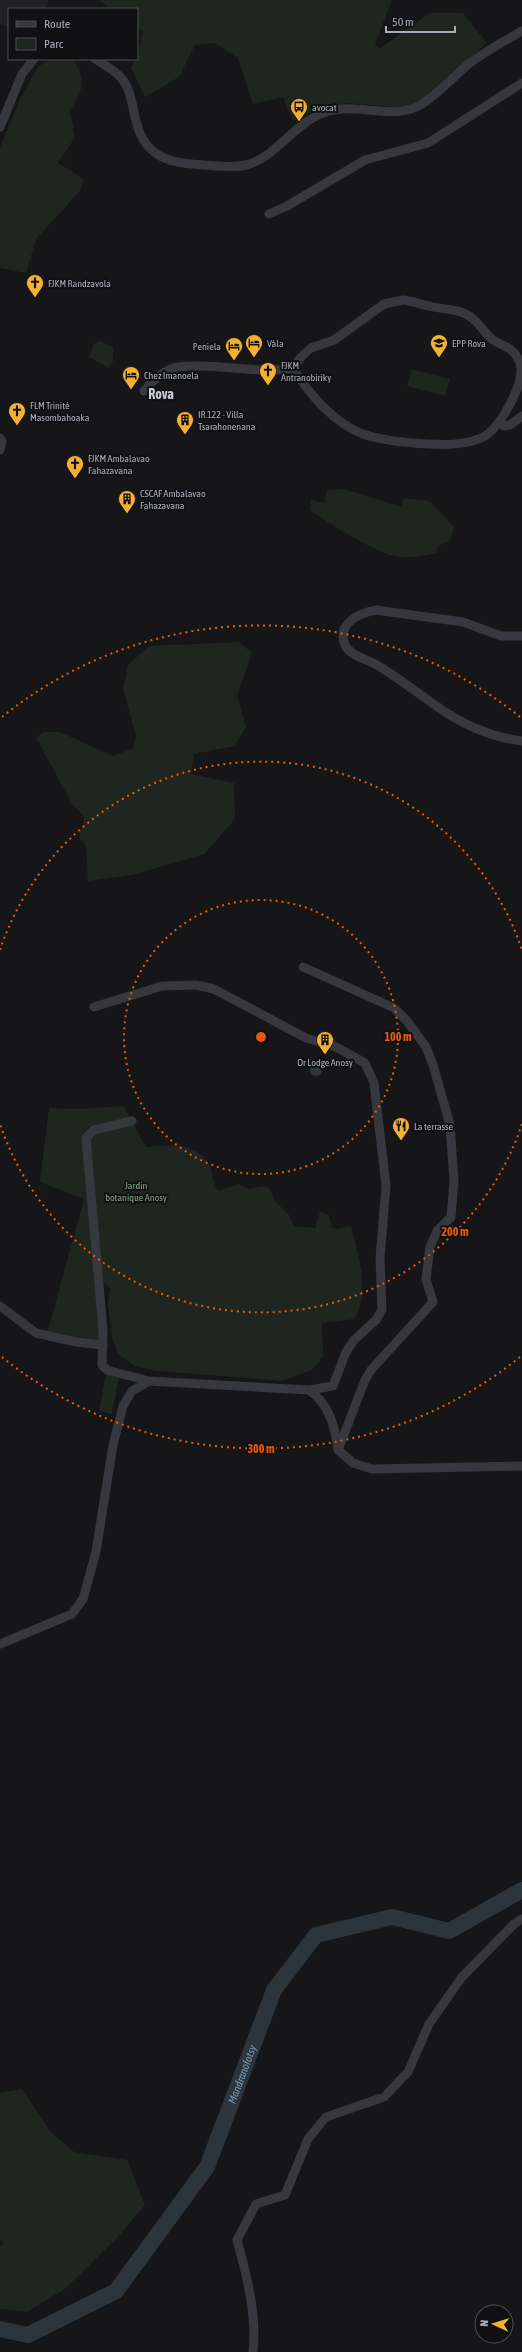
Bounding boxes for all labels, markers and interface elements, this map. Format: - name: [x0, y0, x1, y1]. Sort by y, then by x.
- legend: [8, 8, 138, 60]
- scale bar: [386, 8, 455, 34]
- text: 50 m: [392, 15, 414, 29]
- text: Route: [44, 17, 70, 31]
- text: Parc: [44, 37, 64, 51]
- bus stop icon: avocat: [289, 97, 309, 122]
- place label: avocat: [312, 102, 337, 113]
- church icon: FJKM Randzavola: [25, 273, 45, 298]
- place label: FJKM Randzavola: [48, 278, 111, 289]
- hotel icon: Vàla: [244, 333, 264, 358]
- school or university icon: EPP Rova: [429, 333, 449, 358]
- hotel icon: Peniela: [224, 336, 244, 361]
- place label: Vàla: [267, 338, 284, 349]
- place label: EPP Rova: [452, 338, 486, 349]
- place label: Peniela: [193, 341, 221, 352]
- place label: FJKM Antranobiriky: [281, 360, 331, 383]
- church icon: FJKM Antranobiriky: [258, 361, 278, 386]
- hotel icon: Chez Imanoela: [121, 365, 141, 390]
- place label: Chez Imanoela: [144, 370, 199, 381]
- district label: Rova: [148, 386, 174, 402]
- place label: FLM Trinité Masombahoaka: [30, 400, 90, 423]
- church icon: FLM Trinité Masombahoaka: [7, 401, 27, 426]
- place label: IR 122 - Villa Tsarahonenana: [198, 409, 256, 432]
- building icon: IR 122 - Villa Tsarahonenana: [175, 410, 195, 435]
- place label: FJKM Ambalavao Fahazavana: [88, 453, 150, 476]
- church icon: FJKM Ambalavao Fahazavana: [65, 454, 85, 479]
- place label: CSCAF Ambalavao Fahazavana: [140, 488, 206, 511]
- building icon: CSCAF Ambalavao Fahazavana: [117, 489, 137, 514]
- centre of rings: [254, 1030, 268, 1044]
- building icon: Or Lodge Anosy: [315, 1030, 335, 1055]
- text: 100 m: [384, 1030, 412, 1044]
- place label: Or Lodge Anosy: [297, 1057, 353, 1068]
- restaurant icon: La terrasse: [391, 1116, 411, 1141]
- place label: La terrasse: [414, 1121, 454, 1132]
- park label: Jardin botanique Anosy: [105, 1180, 167, 1203]
- text: 200 m: [441, 1225, 469, 1239]
- text: 300 m: [247, 1442, 275, 1456]
- water label: Mandranofotsy: [226, 2043, 259, 2105]
- north arrow: [474, 2304, 514, 2344]
- text: N: [478, 2320, 490, 2327]

